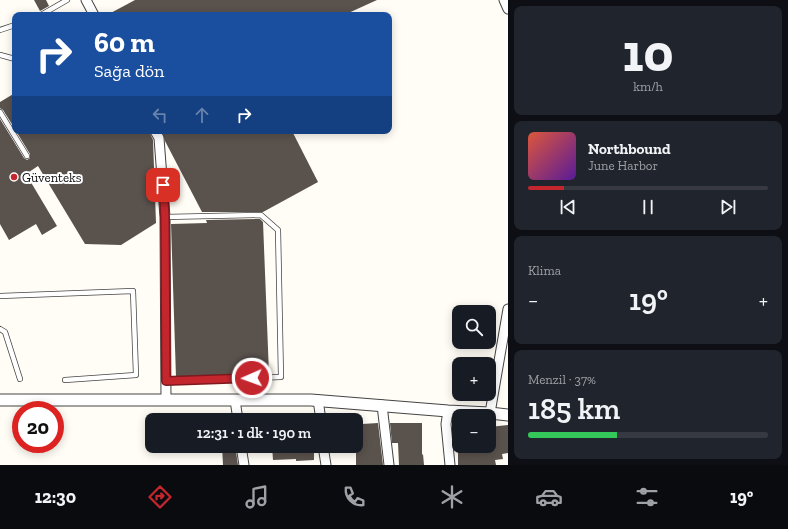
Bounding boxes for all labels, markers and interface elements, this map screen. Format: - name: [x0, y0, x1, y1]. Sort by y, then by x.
- text: 10: [623, 22, 673, 84]
- text: 60 m: [94, 26, 155, 59]
- icon: right: [28, 28, 80, 80]
- text: Sağa dön: [94, 60, 164, 82]
- text: km/h: [633, 79, 663, 94]
- icon: left: [149, 104, 171, 126]
- icon: ahead: [191, 104, 213, 126]
- icon: right: [233, 104, 255, 126]
- text: Northbound: [588, 140, 671, 158]
- text: June Harbor: [588, 158, 658, 173]
- pin: [146, 168, 180, 202]
- place label: Güventeks: [22, 170, 82, 185]
- marker: Güventeks: [9, 172, 19, 182]
- icon: arrive: [152, 174, 174, 196]
- icon: previous: [557, 196, 579, 218]
- icon: pause: [637, 196, 659, 218]
- icon: next: [717, 196, 739, 218]
- text: Klima: [528, 263, 561, 278]
- text: 19°: [629, 282, 668, 318]
- text: −: [528, 287, 538, 314]
- text: +: [759, 287, 768, 314]
- map controls: [452, 305, 496, 453]
- button: search: [452, 305, 496, 349]
- position arrow: [231, 357, 273, 399]
- button: +: [452, 357, 496, 401]
- text: Menzil · 37%: [528, 372, 596, 387]
- text: 185 km: [528, 391, 620, 427]
- speed limit sign: 20: [12, 401, 64, 453]
- button: −: [452, 409, 496, 453]
- text: 12:31 · 1 dk · 190 m: [197, 424, 311, 442]
- icon: directions: [146, 483, 174, 511]
- icon: music: [243, 483, 271, 511]
- icon: phone: [340, 483, 368, 511]
- icon: climate: [438, 483, 466, 511]
- icon: car: [535, 483, 563, 511]
- icon: filters: [633, 483, 661, 511]
- text: 12:30: [35, 486, 76, 508]
- text: 19°: [730, 486, 753, 508]

